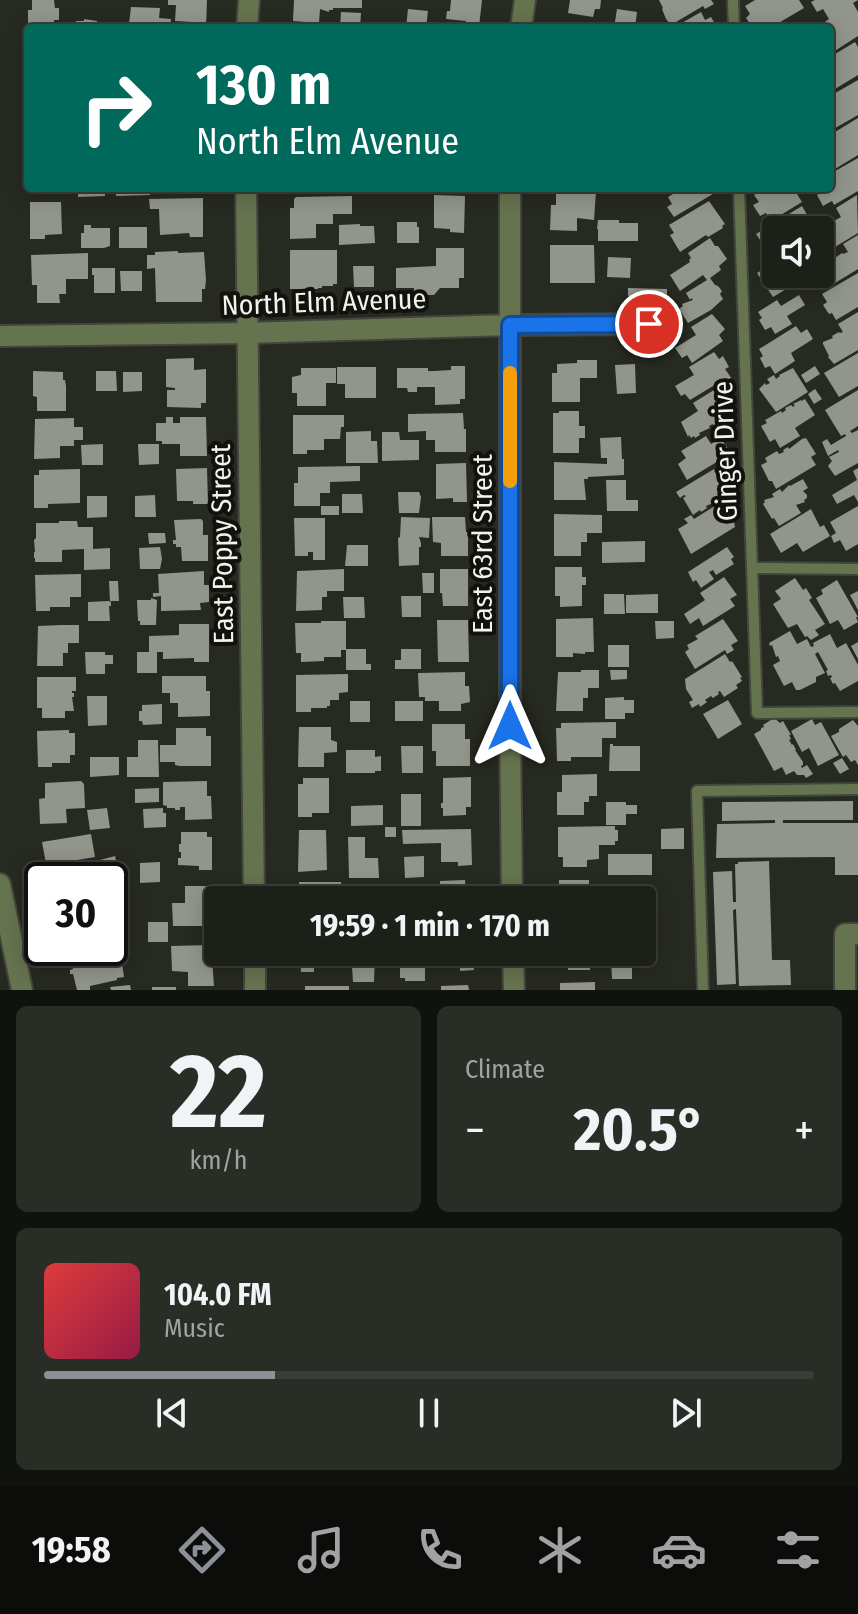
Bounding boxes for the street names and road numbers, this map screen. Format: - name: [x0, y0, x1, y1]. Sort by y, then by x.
- street label: North Elm Avenue: [221, 282, 427, 322]
- street label: Ginger Drive: [706, 380, 744, 522]
- street label: East Poppy Street: [204, 443, 240, 644]
- street label: East 63rd Street: [466, 453, 499, 634]

